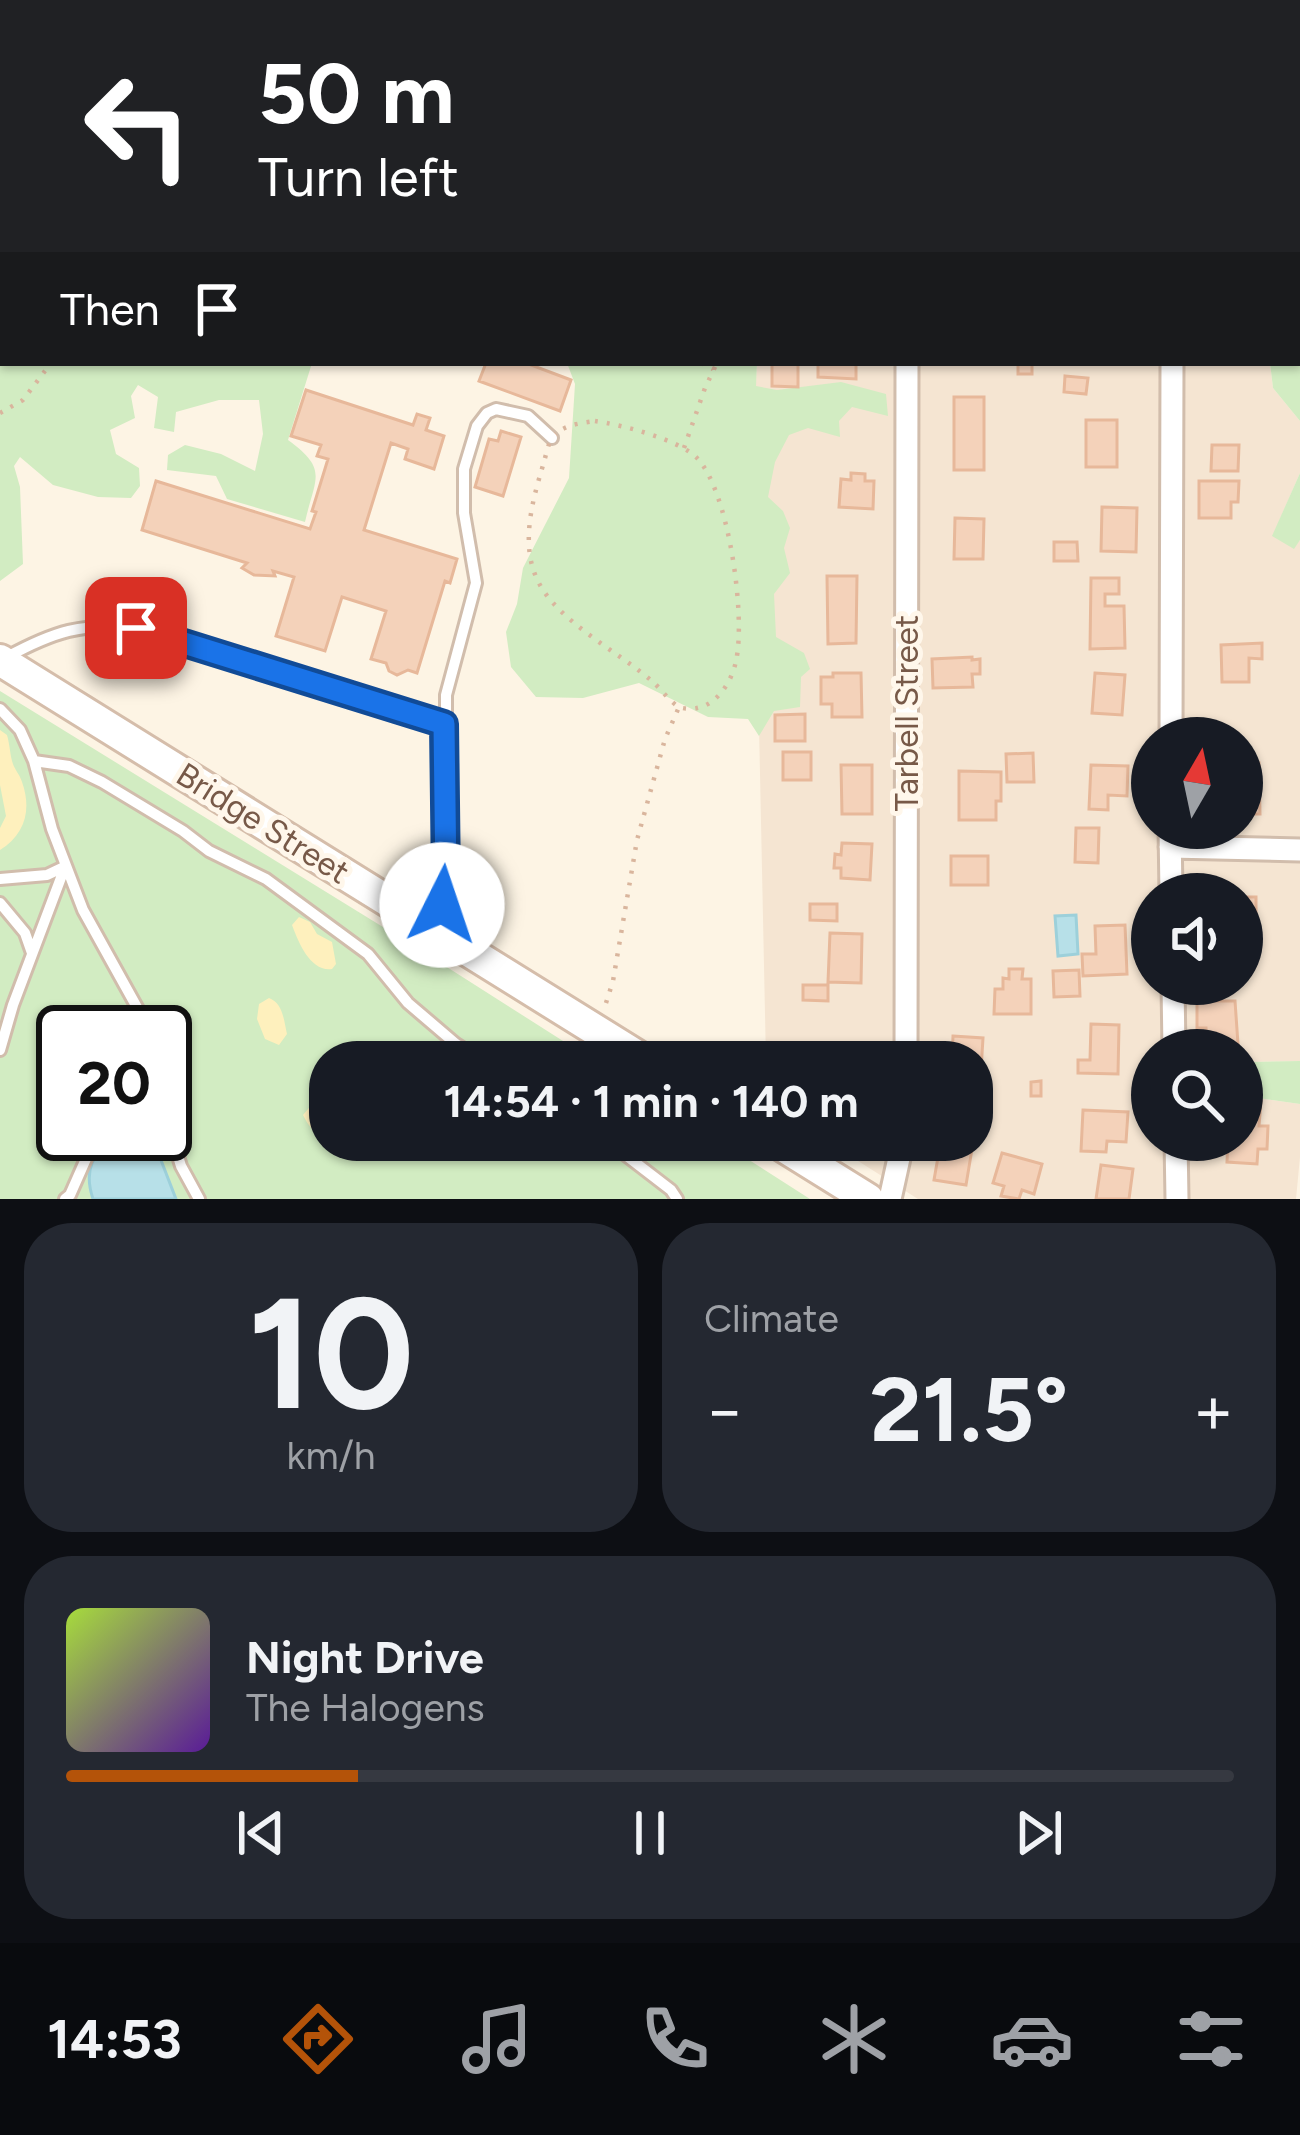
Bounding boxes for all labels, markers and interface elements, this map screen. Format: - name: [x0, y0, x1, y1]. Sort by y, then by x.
- text: 50 m: [258, 43, 454, 144]
- icon: left: [60, 48, 216, 204]
- text: Turn left: [258, 145, 459, 210]
- icon: arrive: [184, 276, 250, 342]
- text: Then: [60, 282, 160, 336]
- pin: [85, 577, 187, 679]
- icon: arrive: [103, 595, 169, 661]
- street label: Tarbell Street: [887, 615, 926, 811]
- north arrow: [1131, 717, 1263, 849]
- map controls: [1131, 717, 1263, 1161]
- street label: Bridge Street: [169, 754, 357, 892]
- position arrow: [379, 842, 505, 968]
- button: sound: [1131, 873, 1263, 1005]
- speed limit sign: 20: [36, 1005, 192, 1161]
- button: search: [1131, 1029, 1263, 1161]
- text: 14:54 · 1 min · 140 m: [444, 1074, 858, 1128]
- text: 10: [248, 1260, 414, 1447]
- text: Climate: [704, 1295, 839, 1342]
- text: 21.5°: [870, 1355, 1068, 1464]
- text: −: [704, 1370, 745, 1450]
- text: +: [1193, 1370, 1234, 1450]
- text: km/h: [286, 1432, 376, 1479]
- text: Night Drive: [246, 1630, 484, 1684]
- text: The Halogens: [246, 1684, 485, 1731]
- icon: previous: [228, 1800, 294, 1866]
- icon: pause: [617, 1800, 683, 1866]
- icon: next: [1006, 1800, 1072, 1866]
- icon: directions: [276, 1997, 360, 2081]
- icon: music: [455, 1997, 539, 2081]
- icon: phone: [633, 1997, 717, 2081]
- icon: climate: [812, 1997, 896, 2081]
- icon: car: [990, 1997, 1074, 2081]
- icon: filters: [1169, 1997, 1253, 2081]
- text: 14:53: [47, 2007, 182, 2072]

